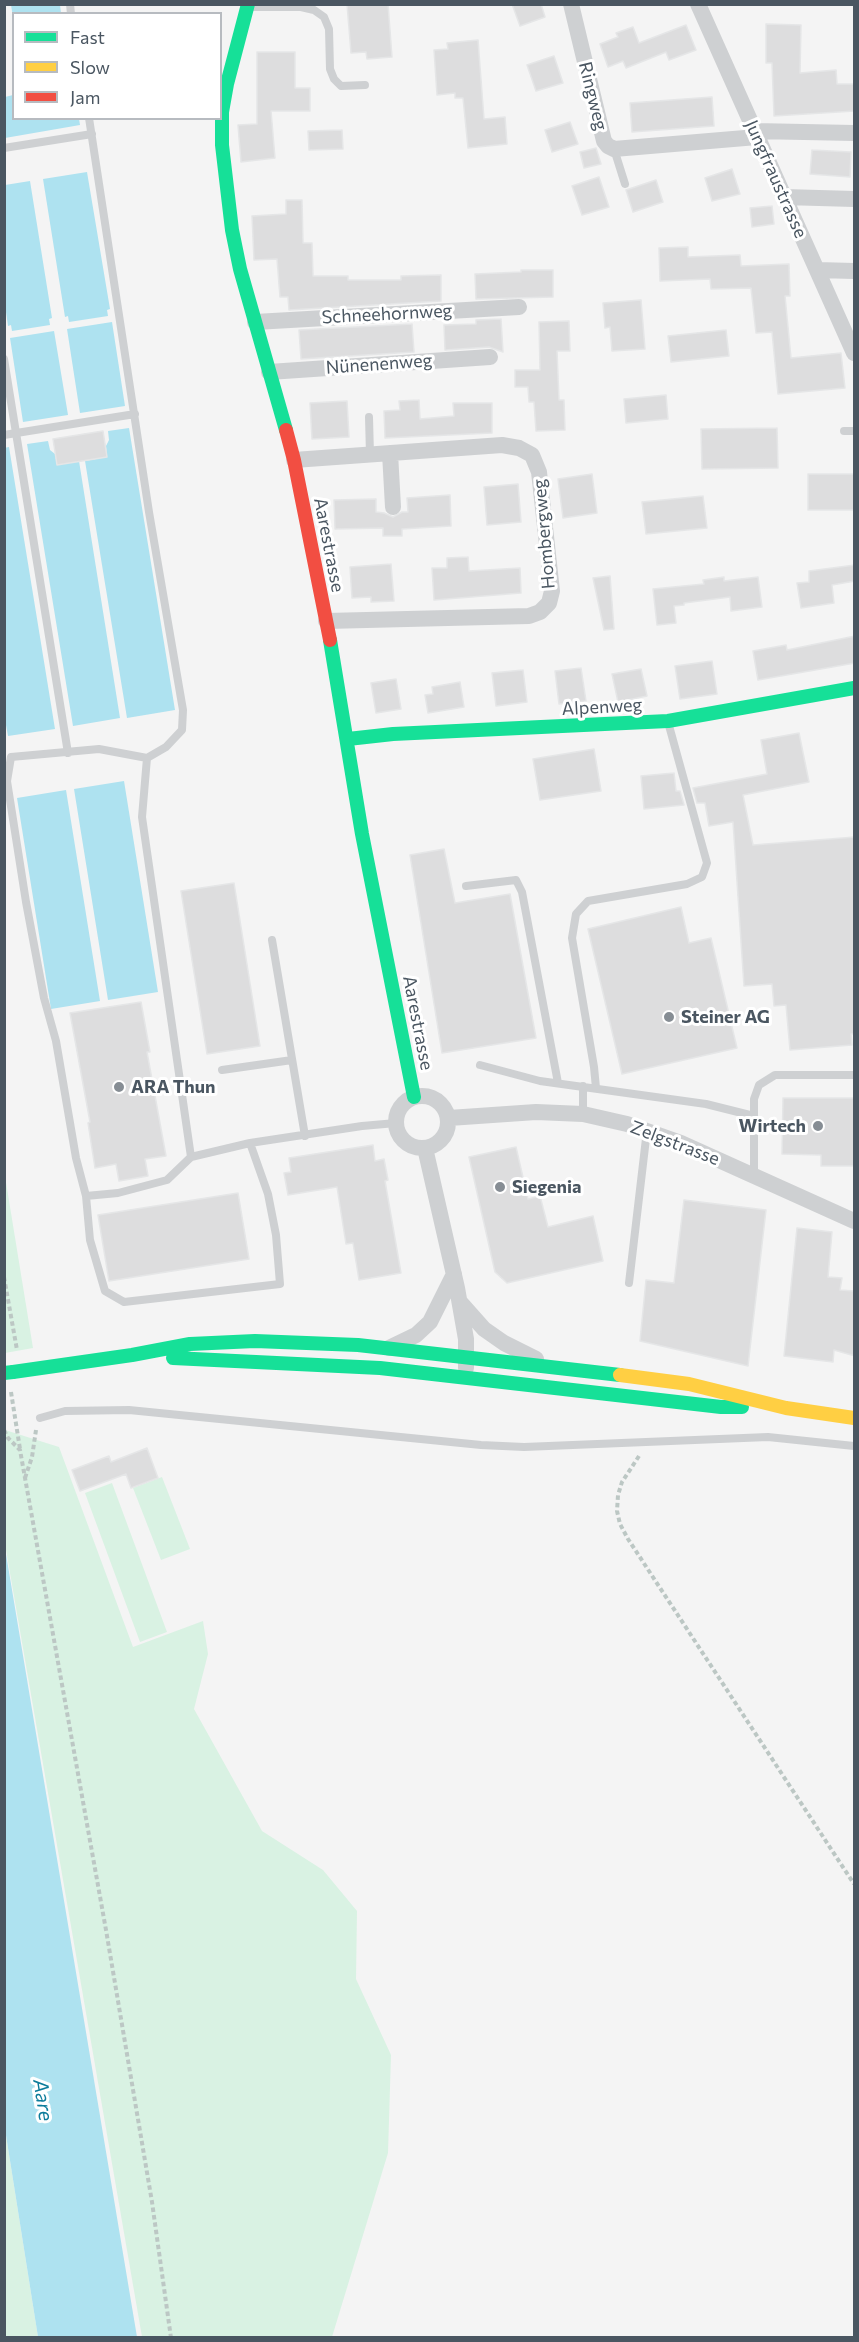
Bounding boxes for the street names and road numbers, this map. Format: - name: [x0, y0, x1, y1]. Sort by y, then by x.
- street label: Ringweg: [574, 59, 612, 133]
- street label: Jungfraustrasse: [740, 117, 812, 241]
- street label: Schneehornweg: [321, 300, 453, 328]
- street label: Nünenenweg: [325, 350, 433, 378]
- street label: Hombergweg: [528, 478, 560, 590]
- street label: Aarestrasse: [309, 496, 349, 594]
- street label: Alpenweg: [561, 694, 643, 720]
- street label: Aarestrasse: [398, 974, 438, 1072]
- street label: Zelgstrasse: [627, 1116, 723, 1170]

